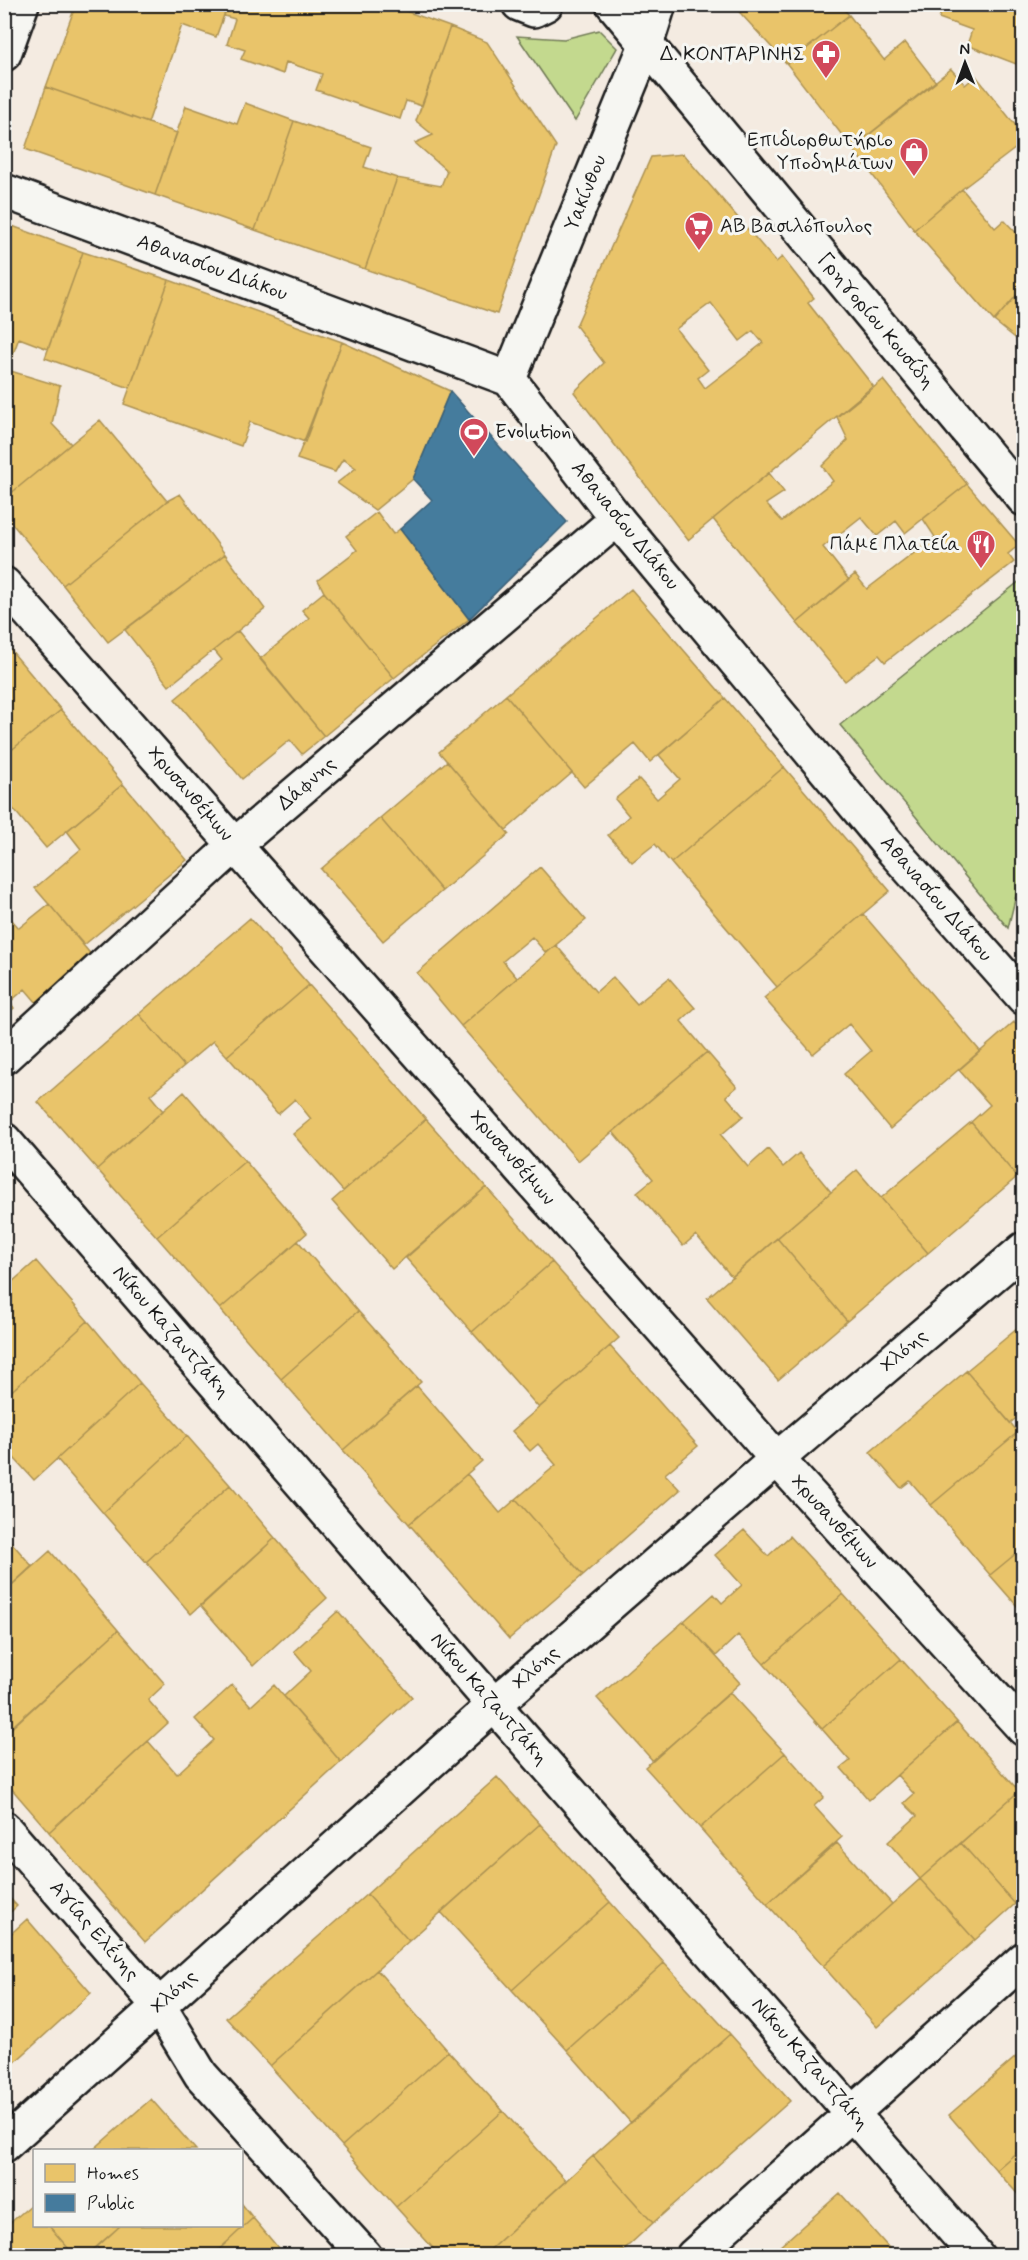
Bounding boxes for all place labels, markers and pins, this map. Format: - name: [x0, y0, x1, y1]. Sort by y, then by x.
- pharmacy icon: Δ. ΚΟΝΤΑΡΙΝΗΣ: [810, 38, 842, 80]
- place label: Δ. ΚΟΝΤΑΡΙΝΗΣ: [660, 41, 805, 68]
- place label: Επιδιορθωτήριο Υποδημάτων: [747, 127, 893, 177]
- shop icon: Επιδιορθωτήριο Υποδημάτων: [898, 136, 930, 178]
- supermarket icon: AB Βασιλόπουλος: [683, 210, 715, 252]
- place label: AB Βασιλόπουλος: [720, 213, 873, 240]
- sports icon: Evolution: [458, 416, 490, 458]
- place label: Evolution: [495, 419, 571, 446]
- restaurant icon: Πάμε Πλατεία: [965, 528, 997, 570]
- place label: Πάμε Πλατεία: [830, 531, 960, 558]

